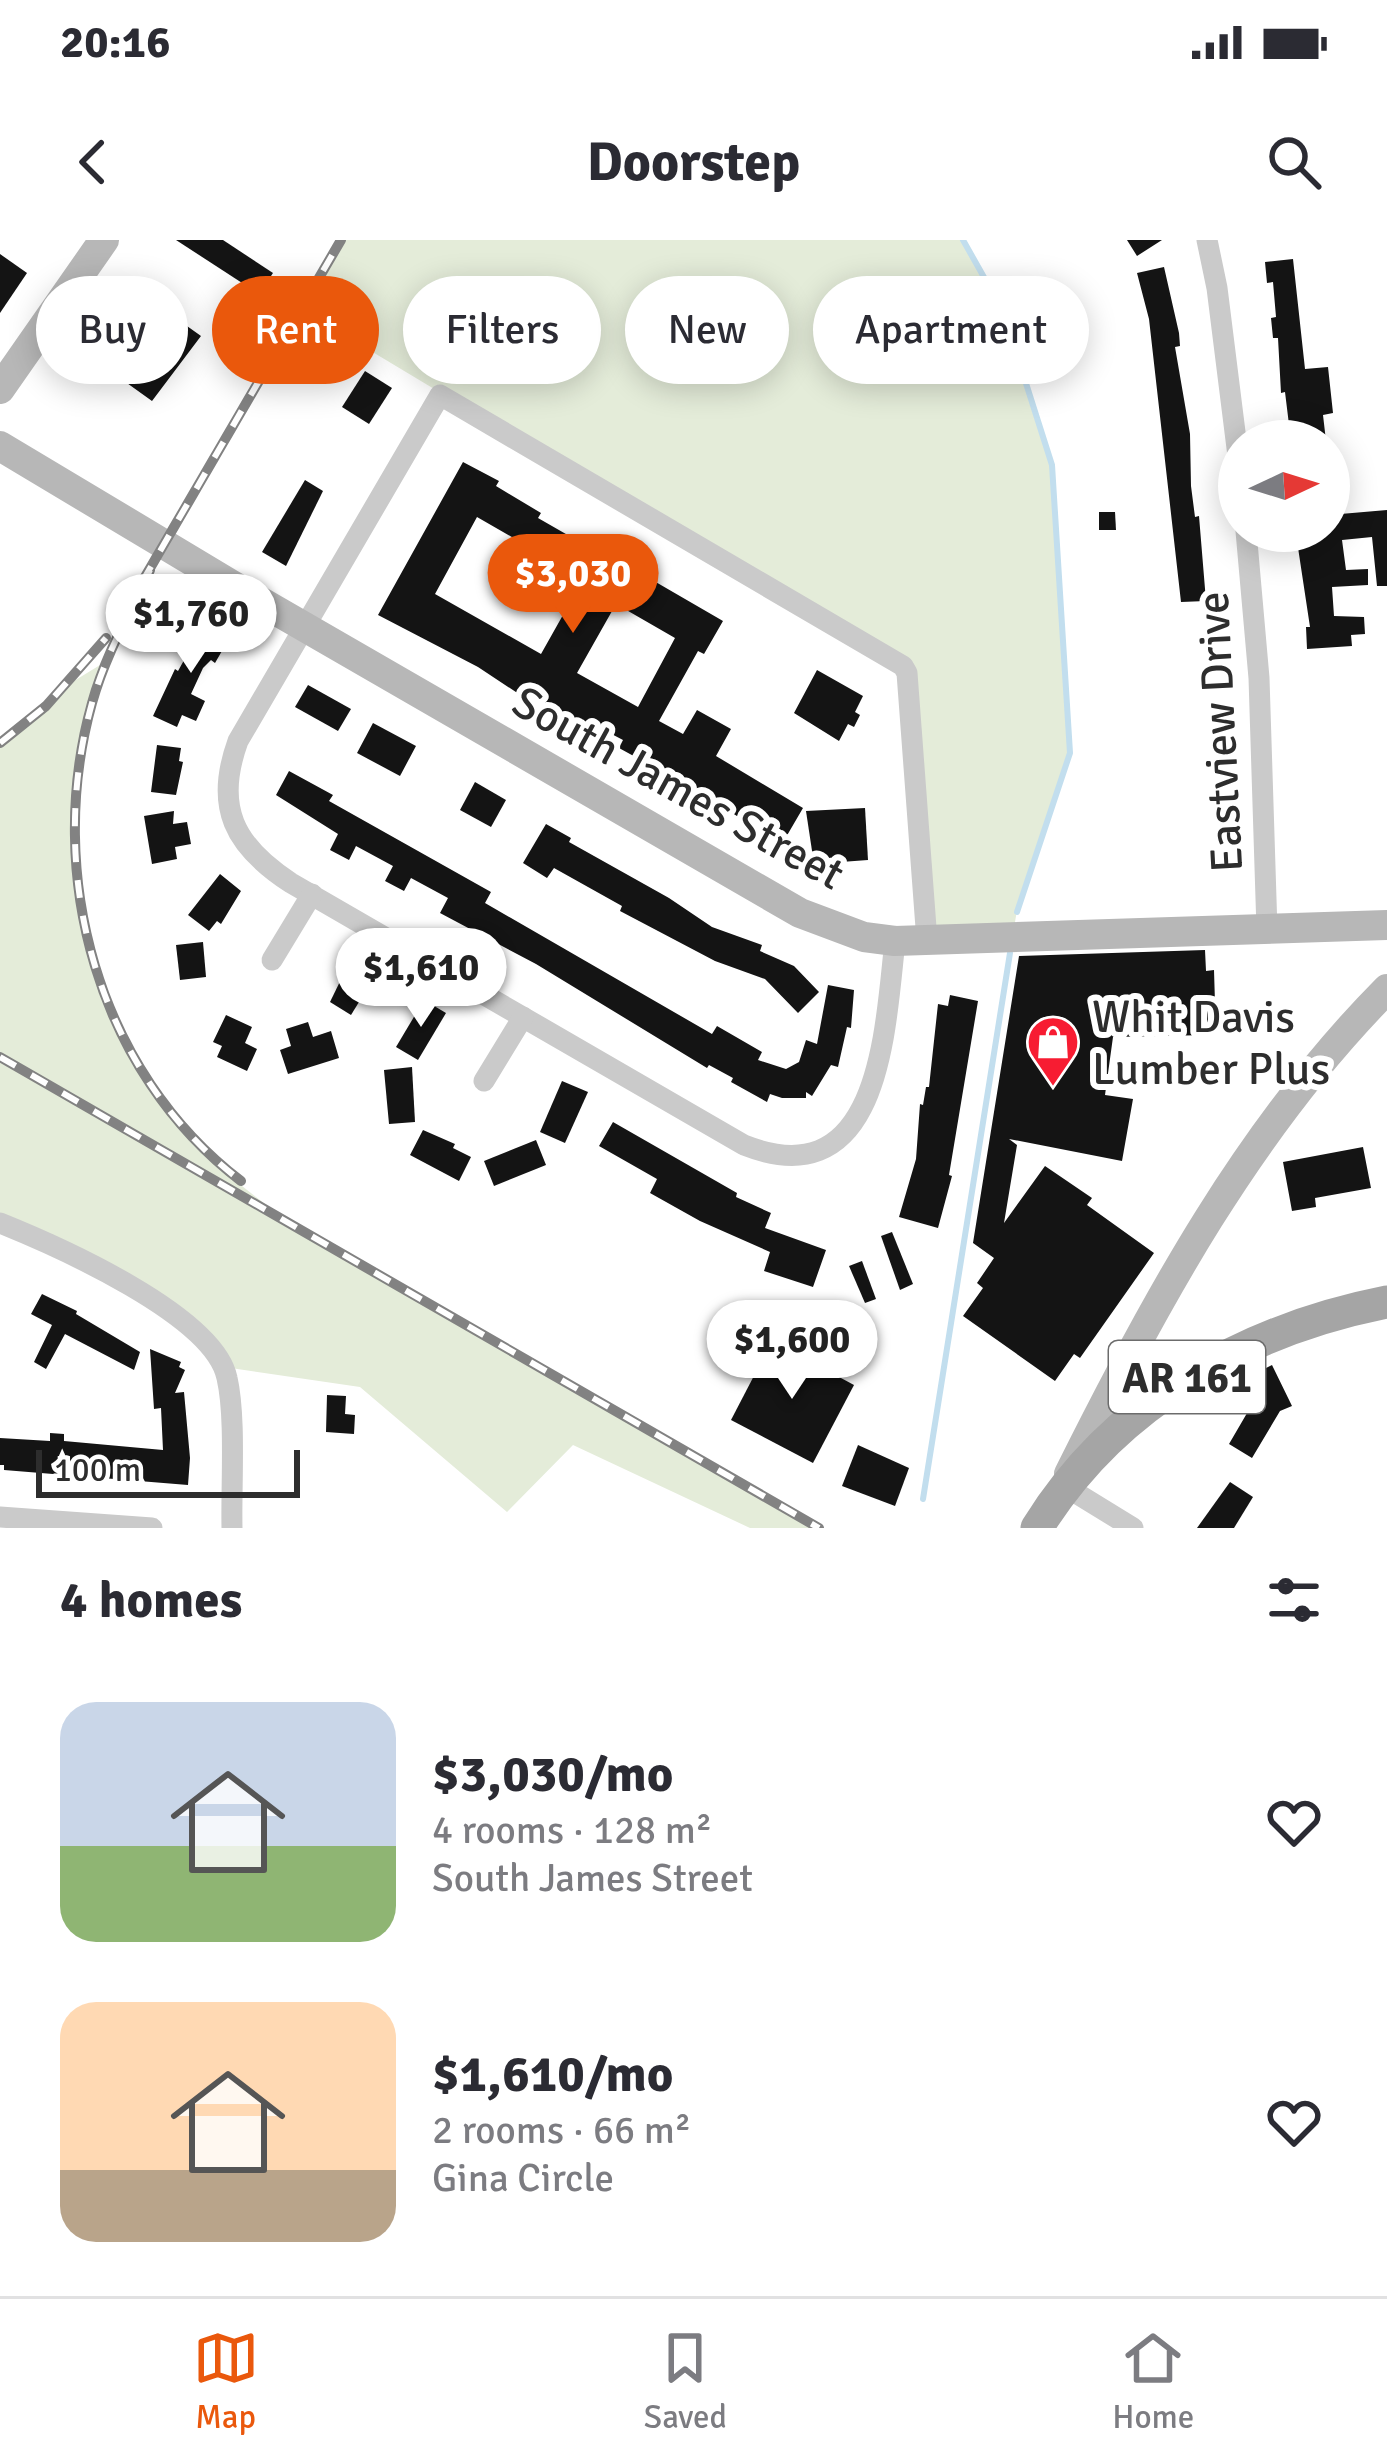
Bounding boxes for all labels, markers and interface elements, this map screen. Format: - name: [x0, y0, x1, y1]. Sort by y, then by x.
- text: 20:16: [60, 15, 170, 70]
- icon: back: [60, 129, 126, 195]
- text: Doorstep: [587, 129, 800, 196]
- icon: search: [1261, 129, 1327, 195]
- chip: Buy: [36, 276, 188, 384]
- chip: Rent: [212, 276, 379, 384]
- chip: Filters: [403, 276, 601, 384]
- chip: New: [625, 276, 789, 384]
- chip: Apartment: [813, 276, 1089, 384]
- north arrow: [1218, 420, 1350, 552]
- map controls: [1218, 420, 1350, 552]
- pin: $3,030: [475, 534, 671, 636]
- text: $3,030: [515, 549, 631, 597]
- pin: $1,760: [93, 574, 289, 676]
- text: $1,760: [133, 589, 249, 637]
- street label: Eastview Drive: [1186, 590, 1255, 874]
- street label: South James Street: [503, 675, 853, 902]
- pin: $1,610: [323, 928, 519, 1030]
- text: $1,610: [363, 943, 479, 991]
- place label: Whit Davis Lumber Plus: [1092, 990, 1330, 1097]
- shop icon: Whit Davis Lumber Plus: [1025, 1014, 1081, 1088]
- pin: $1,600: [694, 1300, 890, 1402]
- text: $1,600: [734, 1315, 850, 1363]
- road number: AR 161: [1109, 1341, 1265, 1413]
- scale bar: [36, 1444, 300, 1497]
- text: 100 m: [54, 1450, 141, 1491]
- icon: filters: [1261, 1567, 1327, 1633]
- text: 4 homes: [60, 1569, 242, 1632]
- text: $3,030/mo: [432, 1743, 673, 1806]
- icon: home: [156, 1750, 300, 1894]
- icon: heart: [1261, 1789, 1327, 1855]
- text: 4 rooms · 128 m²: [432, 1806, 712, 1854]
- text: South James Street: [432, 1854, 753, 1902]
- text: $1,610/mo: [432, 2043, 673, 2106]
- icon: home: [156, 2050, 300, 2194]
- icon: heart: [1261, 2089, 1327, 2155]
- text: 2 rooms · 66 m²: [432, 2106, 691, 2154]
- text: Gina Circle: [432, 2154, 614, 2202]
- tab: Map: [193, 2325, 259, 2438]
- tab: Saved: [644, 2325, 727, 2438]
- tab: Home: [1112, 2325, 1194, 2438]

